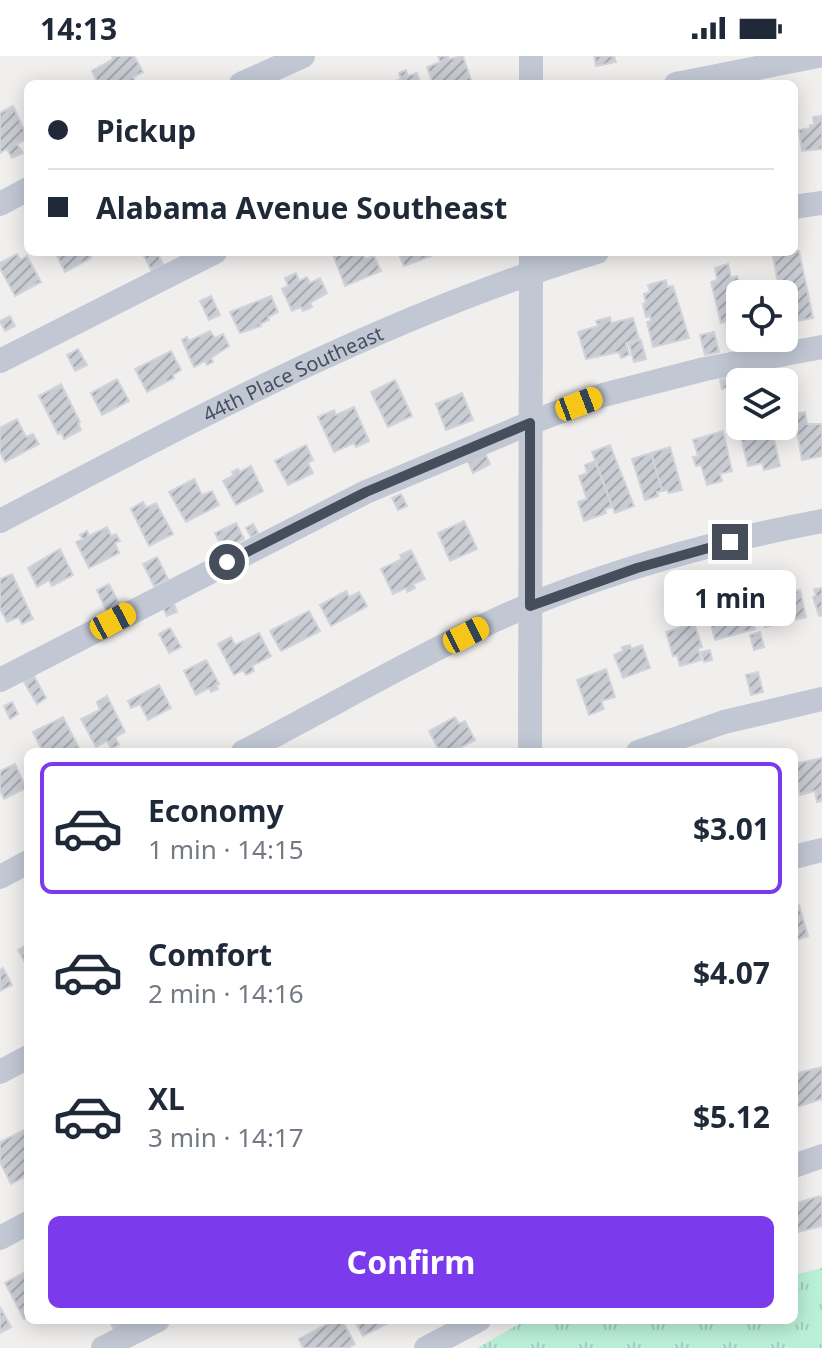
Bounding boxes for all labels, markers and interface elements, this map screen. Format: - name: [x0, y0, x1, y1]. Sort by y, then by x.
- text: 14:13: [40, 8, 117, 49]
- text: Pickup: [96, 110, 196, 151]
- text: Alabama Avenue Southeast: [96, 187, 507, 228]
- map controls: [726, 280, 798, 440]
- button: locate: [726, 280, 798, 352]
- street label: 44th Place Southeast: [198, 319, 387, 427]
- button: layers: [726, 368, 798, 440]
- car: [552, 384, 606, 424]
- route end: [712, 524, 748, 560]
- route start: [209, 544, 245, 580]
- callout: 1 min: [664, 570, 796, 626]
- text: 1 min: [694, 580, 766, 616]
- car: [86, 599, 140, 643]
- car: [439, 613, 493, 657]
- text: Economy: [148, 790, 284, 831]
- icon: car: [52, 792, 124, 864]
- text: $3.01: [693, 808, 770, 849]
- text: 1 min · 14:15: [148, 831, 304, 867]
- text: Comfort: [148, 934, 272, 975]
- icon: car: [52, 936, 124, 1008]
- text: $4.07: [693, 952, 770, 993]
- text: 2 min · 14:16: [148, 975, 304, 1011]
- text: XL: [148, 1078, 185, 1119]
- icon: car: [52, 1080, 124, 1152]
- text: $5.12: [693, 1096, 770, 1137]
- text: 3 min · 14:17: [148, 1119, 304, 1155]
- button: Confirm: [48, 1216, 774, 1308]

